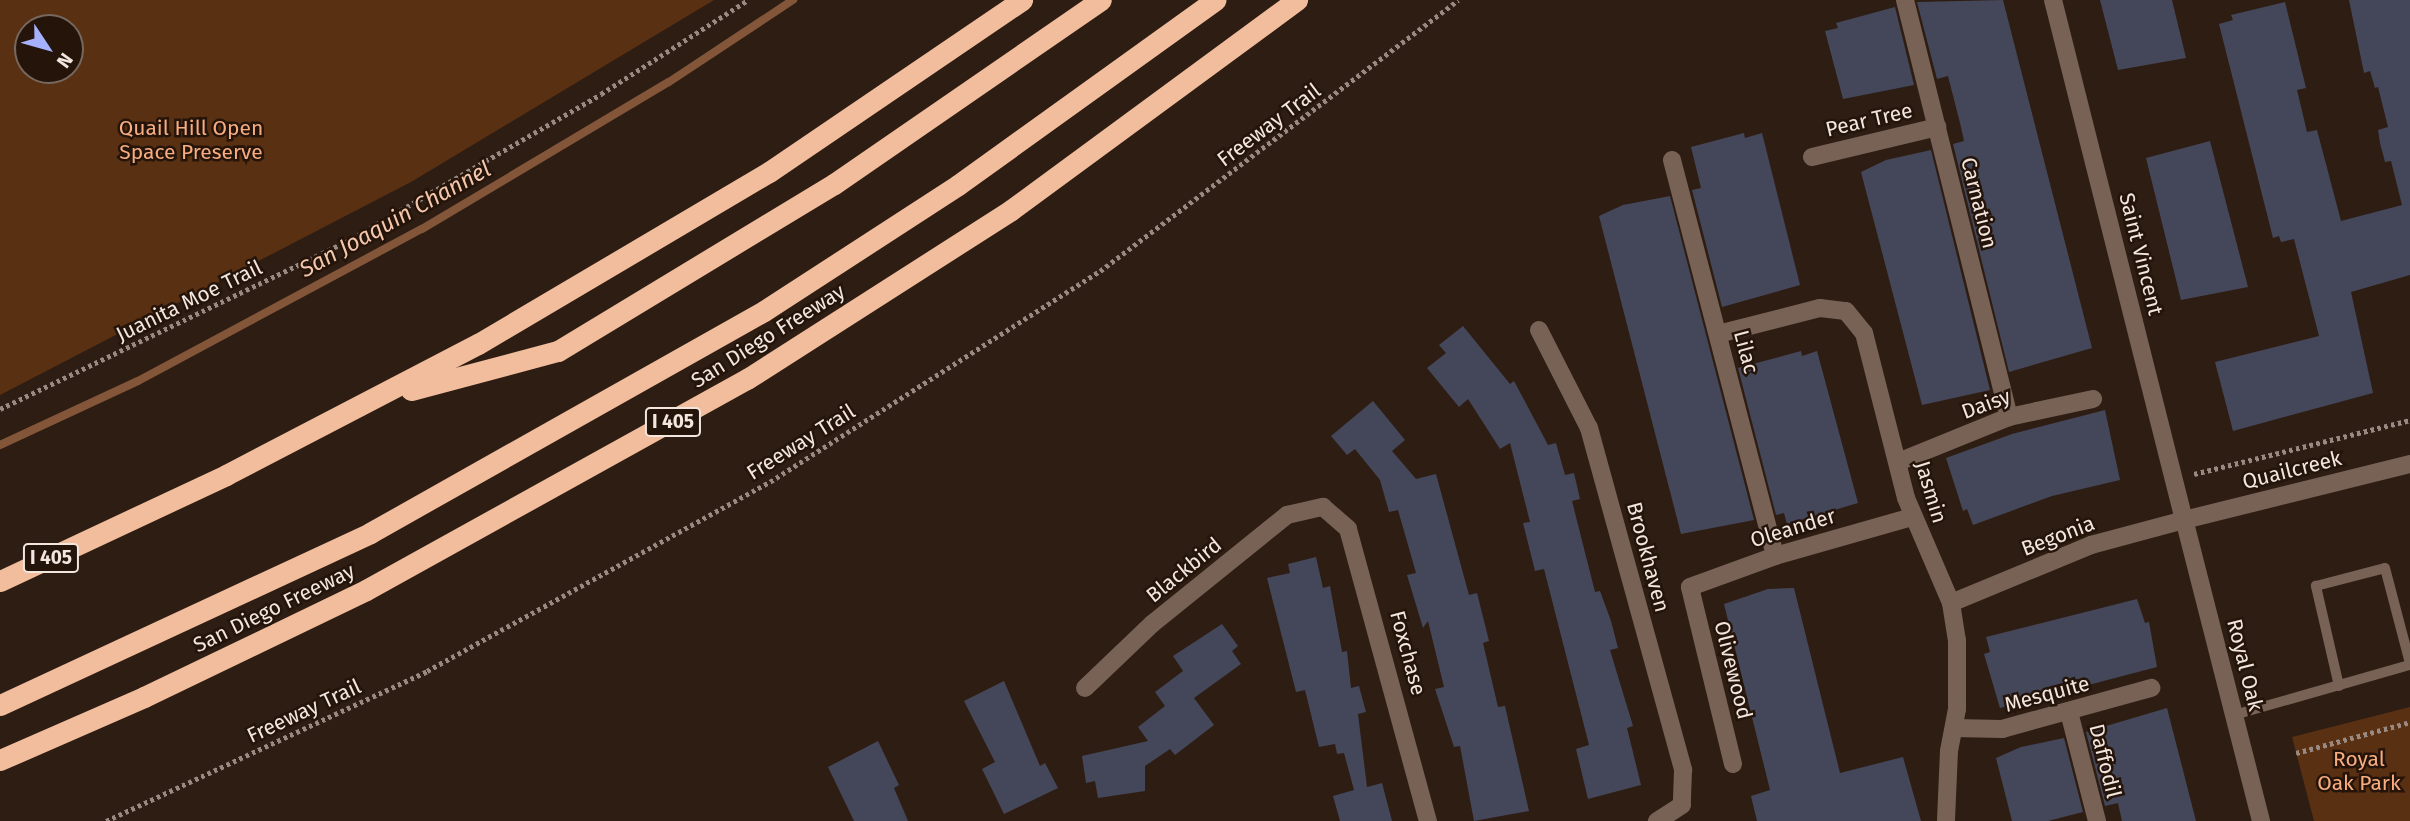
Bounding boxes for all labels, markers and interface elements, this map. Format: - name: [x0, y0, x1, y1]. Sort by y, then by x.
- north arrow: [14, 14, 84, 84]
- text: N: [52, 49, 78, 72]
- street label: Freeway Trail: [1212, 78, 1326, 172]
- street label: Pear Tree: [1823, 98, 1915, 142]
- park label: Quail Hill Open Space Preserve: [119, 115, 263, 165]
- water label: San Joaquin Channel: [295, 155, 495, 283]
- street label: Carnation: [1956, 155, 2002, 251]
- street label: Saint Vincent: [2114, 190, 2168, 318]
- street label: Juanita Moe Trail: [112, 255, 266, 347]
- street label: San Diego Freeway: [687, 279, 849, 393]
- street label: Lilac: [1728, 328, 1764, 376]
- street label: Daisy: [1958, 384, 2014, 424]
- street label: Freeway Trail: [742, 399, 860, 485]
- road number: I 405: [643, 406, 703, 438]
- street label: Quailcreek: [2240, 446, 2344, 494]
- street label: Jasmin: [1910, 458, 1952, 526]
- street label: Brookhaven: [1621, 499, 1675, 615]
- street label: Oleander: [1747, 503, 1839, 553]
- street label: Begonia: [2018, 510, 2098, 562]
- street label: Blackbird: [1141, 532, 1227, 608]
- road number: I 405: [21, 542, 81, 573]
- street label: San Diego Freeway: [189, 558, 359, 658]
- street label: Foxchase: [1385, 608, 1431, 698]
- street label: Royal Oak: [2221, 616, 2269, 714]
- street label: Olivewood: [1709, 618, 1757, 722]
- street label: Mesquite: [2002, 671, 2092, 717]
- street label: Freeway Trail: [243, 674, 365, 748]
- street label: Daffodil: [2084, 721, 2126, 801]
- park label: Royal Oak Park: [2317, 746, 2401, 796]

